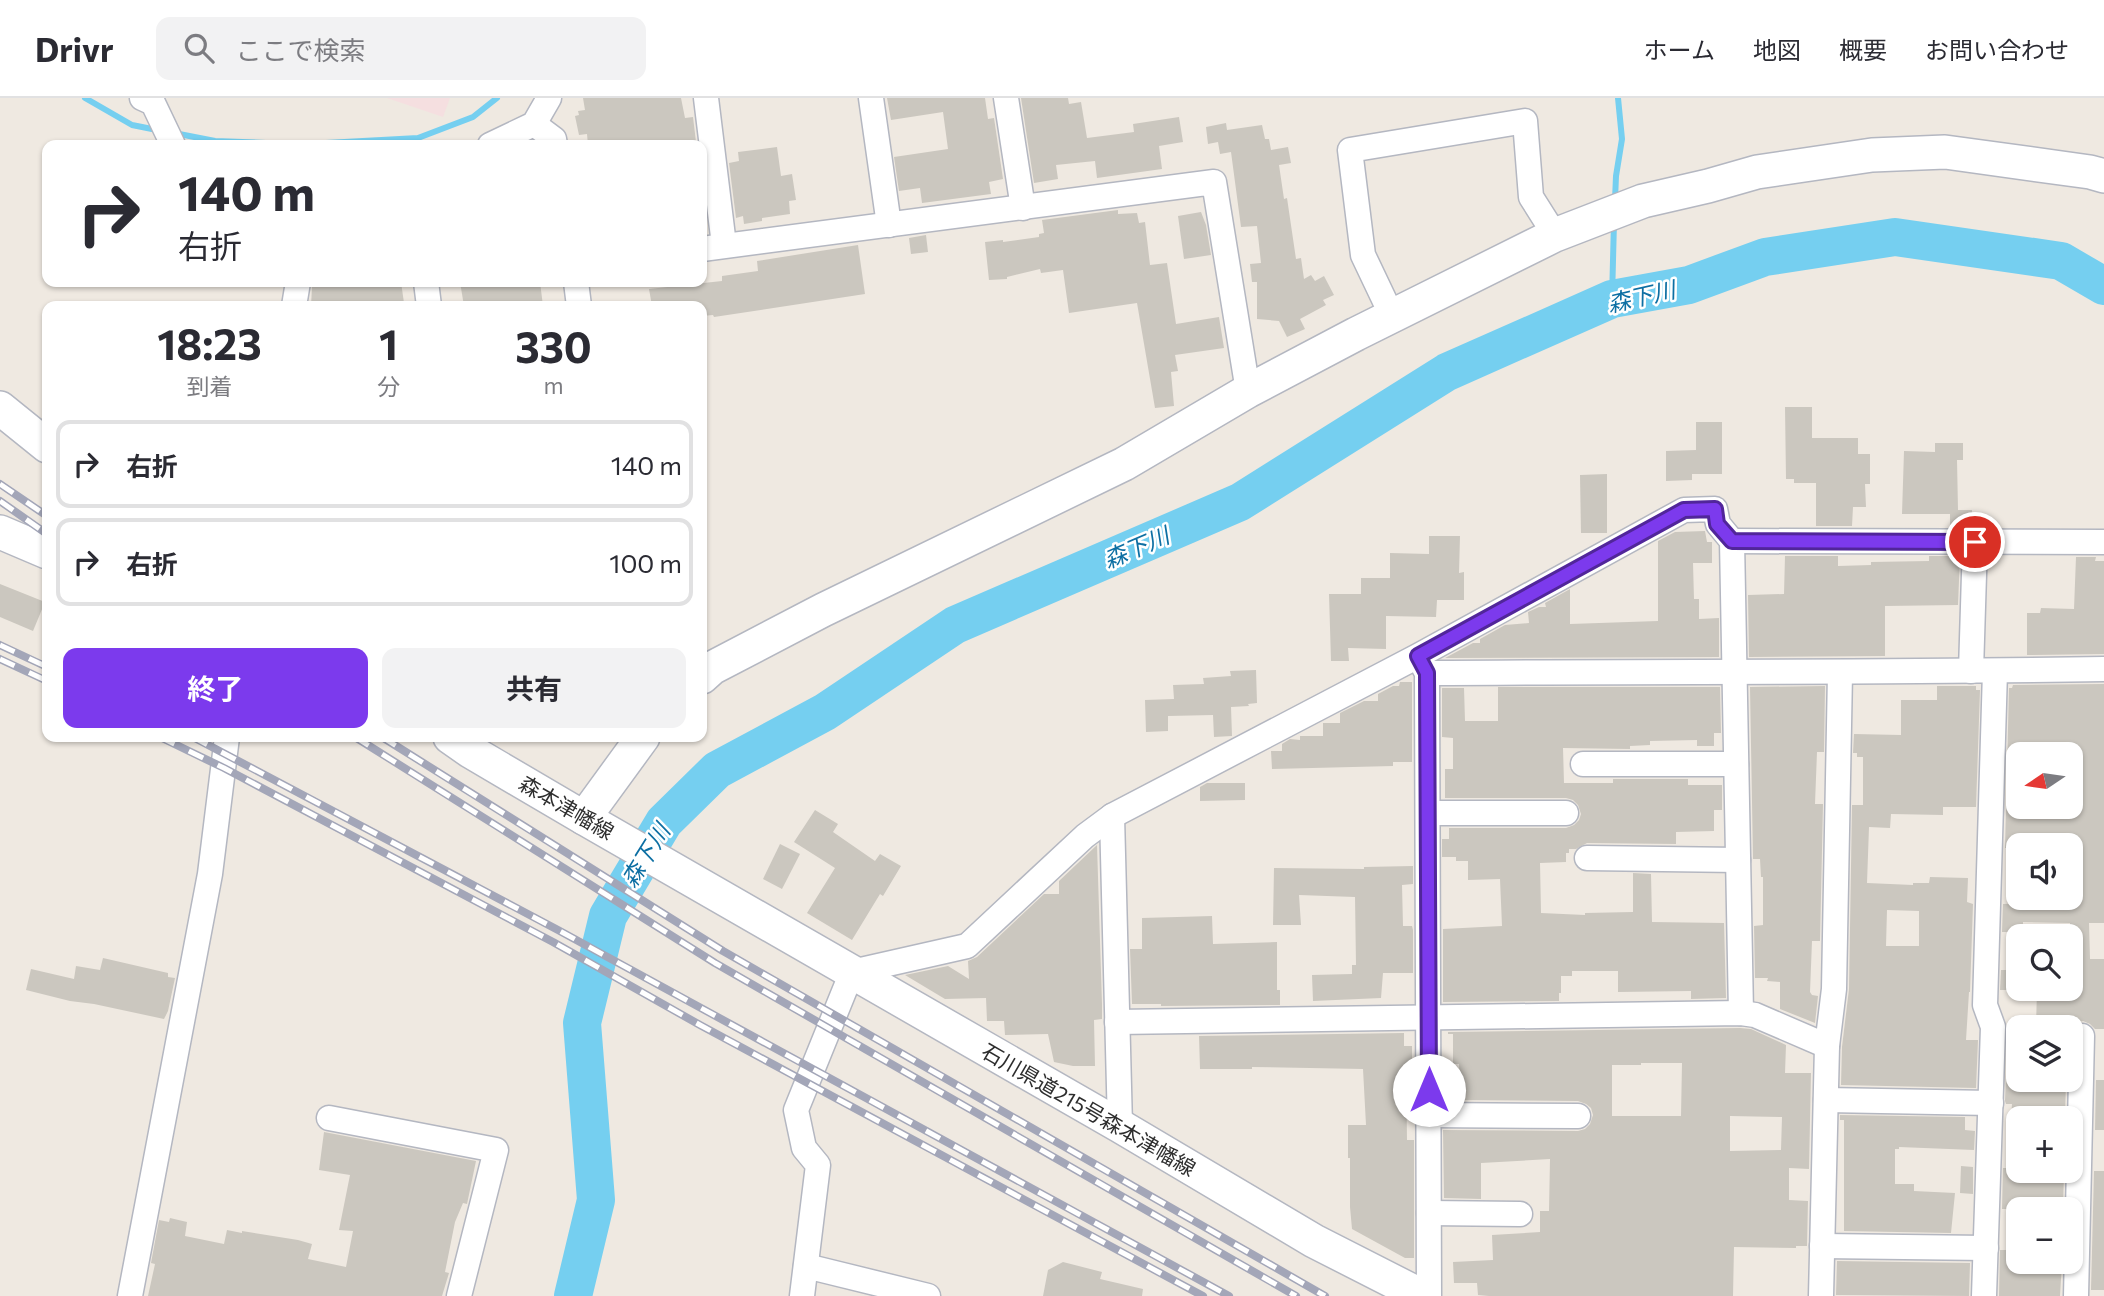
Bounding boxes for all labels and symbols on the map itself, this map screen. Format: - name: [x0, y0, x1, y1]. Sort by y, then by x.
- water label: 森下川: [1604, 274, 1681, 317]
- pin: [1945, 512, 2005, 572]
- water label: 森下川: [1099, 519, 1176, 573]
- north arrow: [2006, 742, 2082, 819]
- street label: 森本津幡線: [515, 770, 619, 844]
- water label: 森下川: [615, 816, 677, 892]
- street label: 石川県道215号森本津幡線: [978, 1038, 1200, 1180]
- position arrow: [1392, 1053, 1466, 1127]

